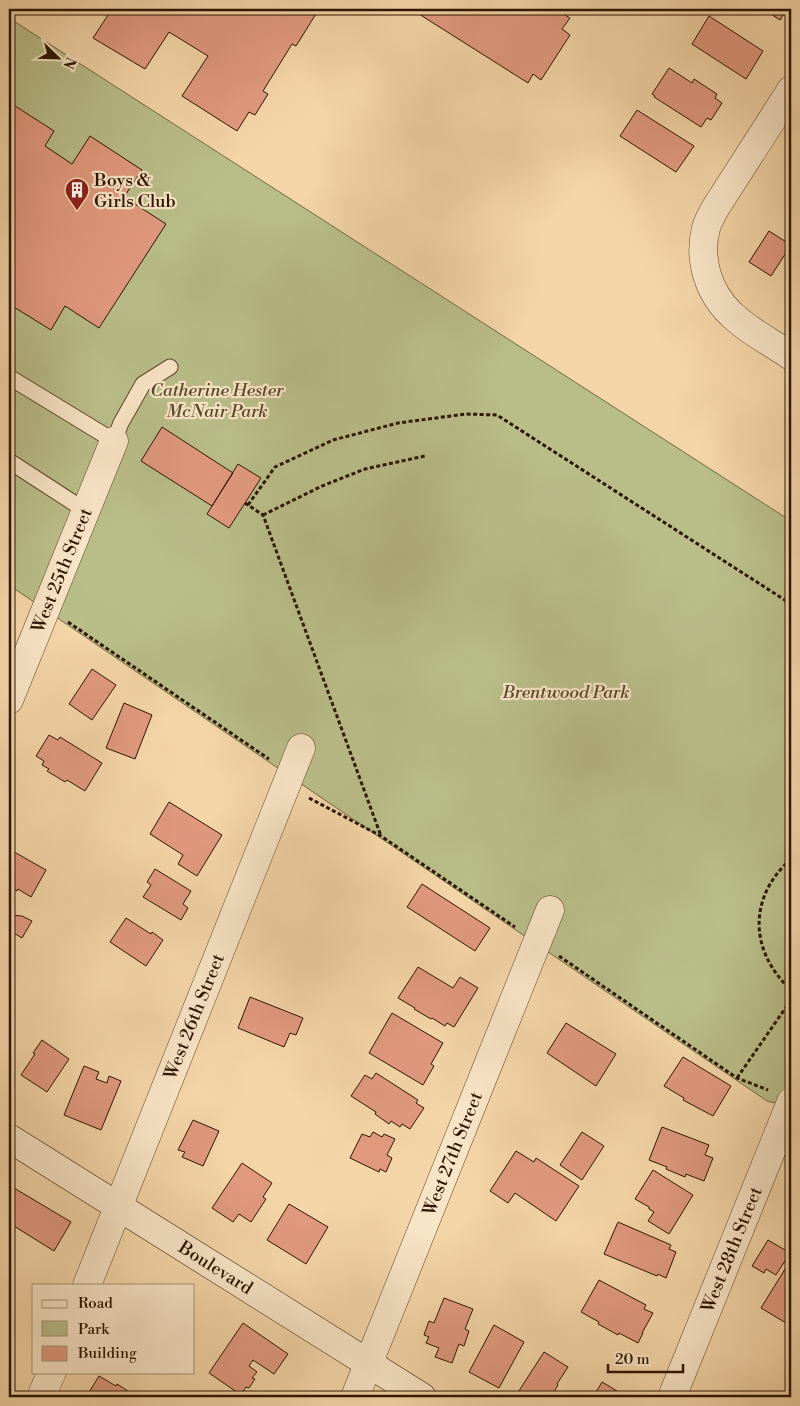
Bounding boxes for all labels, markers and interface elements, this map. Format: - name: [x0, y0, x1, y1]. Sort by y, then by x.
- north arrow: [32, 32, 82, 82]
- text: N: [59, 54, 79, 71]
- place label: Boys & Girls Club: [93, 169, 176, 213]
- building icon: Boys & Girls Club: [64, 177, 90, 211]
- park label: Catherine Hester McNair Park: [150, 379, 284, 423]
- street label: West 25th Street: [26, 504, 98, 637]
- park label: Brentwood Park: [501, 681, 630, 704]
- street label: West 26th Street: [159, 950, 230, 1084]
- street label: West 27th Street: [417, 1088, 488, 1220]
- street label: West 28th Street: [696, 1183, 768, 1317]
- street label: Boulevard: [173, 1236, 257, 1300]
- legend: [32, 1284, 195, 1374]
- text: Road: [78, 1294, 113, 1313]
- text: Park: [78, 1320, 110, 1339]
- scale bar: [608, 1341, 682, 1373]
- text: Building: [77, 1344, 137, 1363]
- text: 20 m: [615, 1350, 650, 1369]

